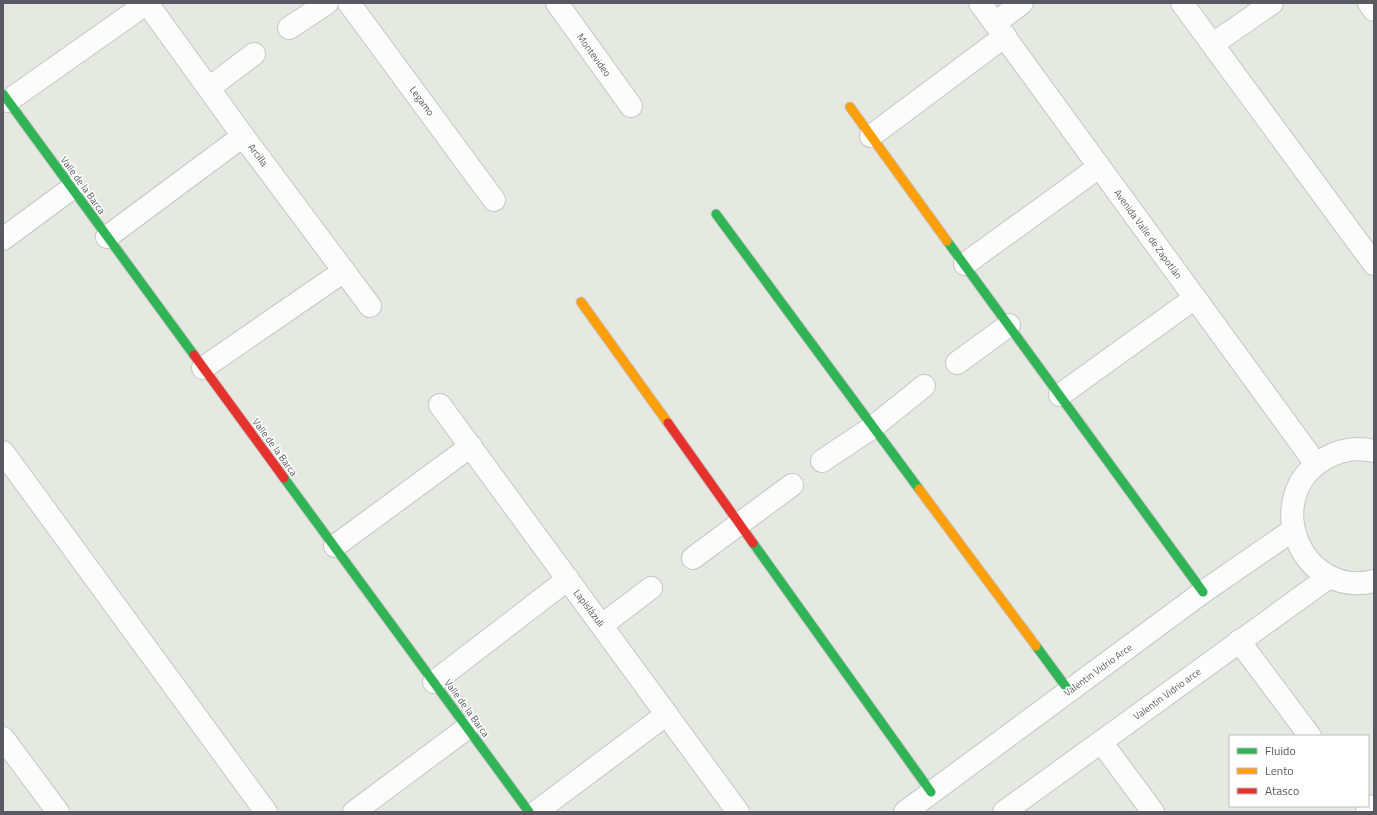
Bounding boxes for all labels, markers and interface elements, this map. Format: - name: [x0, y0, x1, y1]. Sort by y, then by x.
- street label: Montevideo: [573, 30, 615, 80]
- street label: Legamo: [406, 83, 438, 119]
- street label: Arcilla: [244, 140, 272, 170]
- street label: Valle de la Barca: [57, 153, 109, 217]
- street label: Avenida Valle de Zapotlán: [1110, 186, 1186, 282]
- street label: Valle de la Barca: [249, 415, 301, 479]
- street label: Lapislázuli: [570, 586, 608, 630]
- street label: Valentin Vidrio Arce: [1061, 640, 1135, 700]
- street label: Valentin Vidrio arce: [1130, 664, 1204, 724]
- street label: Valle de la Barca: [441, 676, 493, 740]
- legend: [1229, 735, 1369, 807]
- text: Fluido: [1265, 741, 1296, 760]
- text: Lento: [1265, 761, 1294, 780]
- text: Atasco: [1265, 781, 1299, 800]

